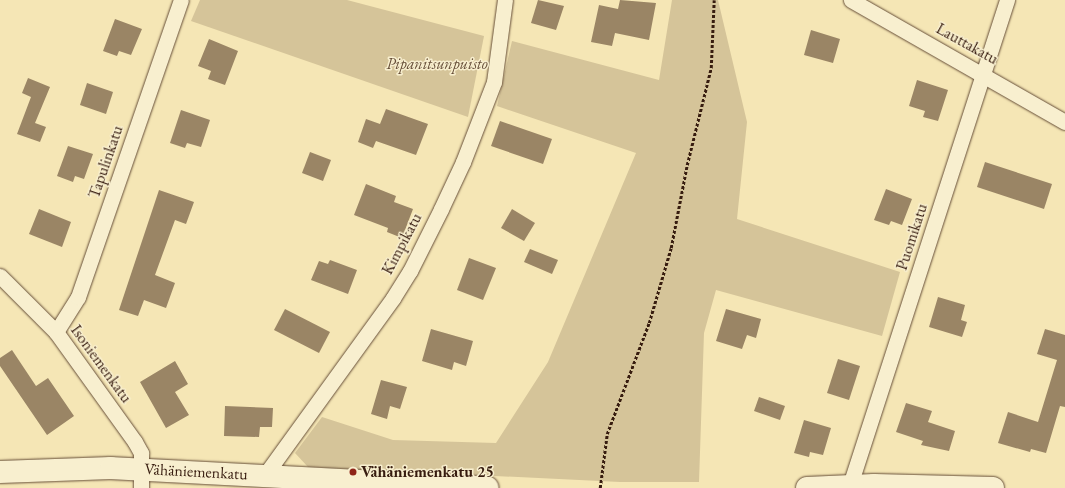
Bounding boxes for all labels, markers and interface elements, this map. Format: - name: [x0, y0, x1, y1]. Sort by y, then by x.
- street label: Lauttakatu: [933, 19, 1001, 69]
- park label: Pipanitsunpuisto: [386, 54, 488, 74]
- street label: Tapulinkatu: [85, 123, 127, 201]
- street label: Puomikatu: [892, 201, 932, 273]
- street label: Kimpikatu: [378, 210, 426, 278]
- street label: Isoniemenkatu: [66, 321, 136, 407]
- street label: Vähäniemenkatu: [144, 460, 248, 484]
- place label: Vähäniemenkatu 25: [361, 462, 494, 482]
- marker: Vähäniemenkatu 25: [348, 467, 358, 477]

